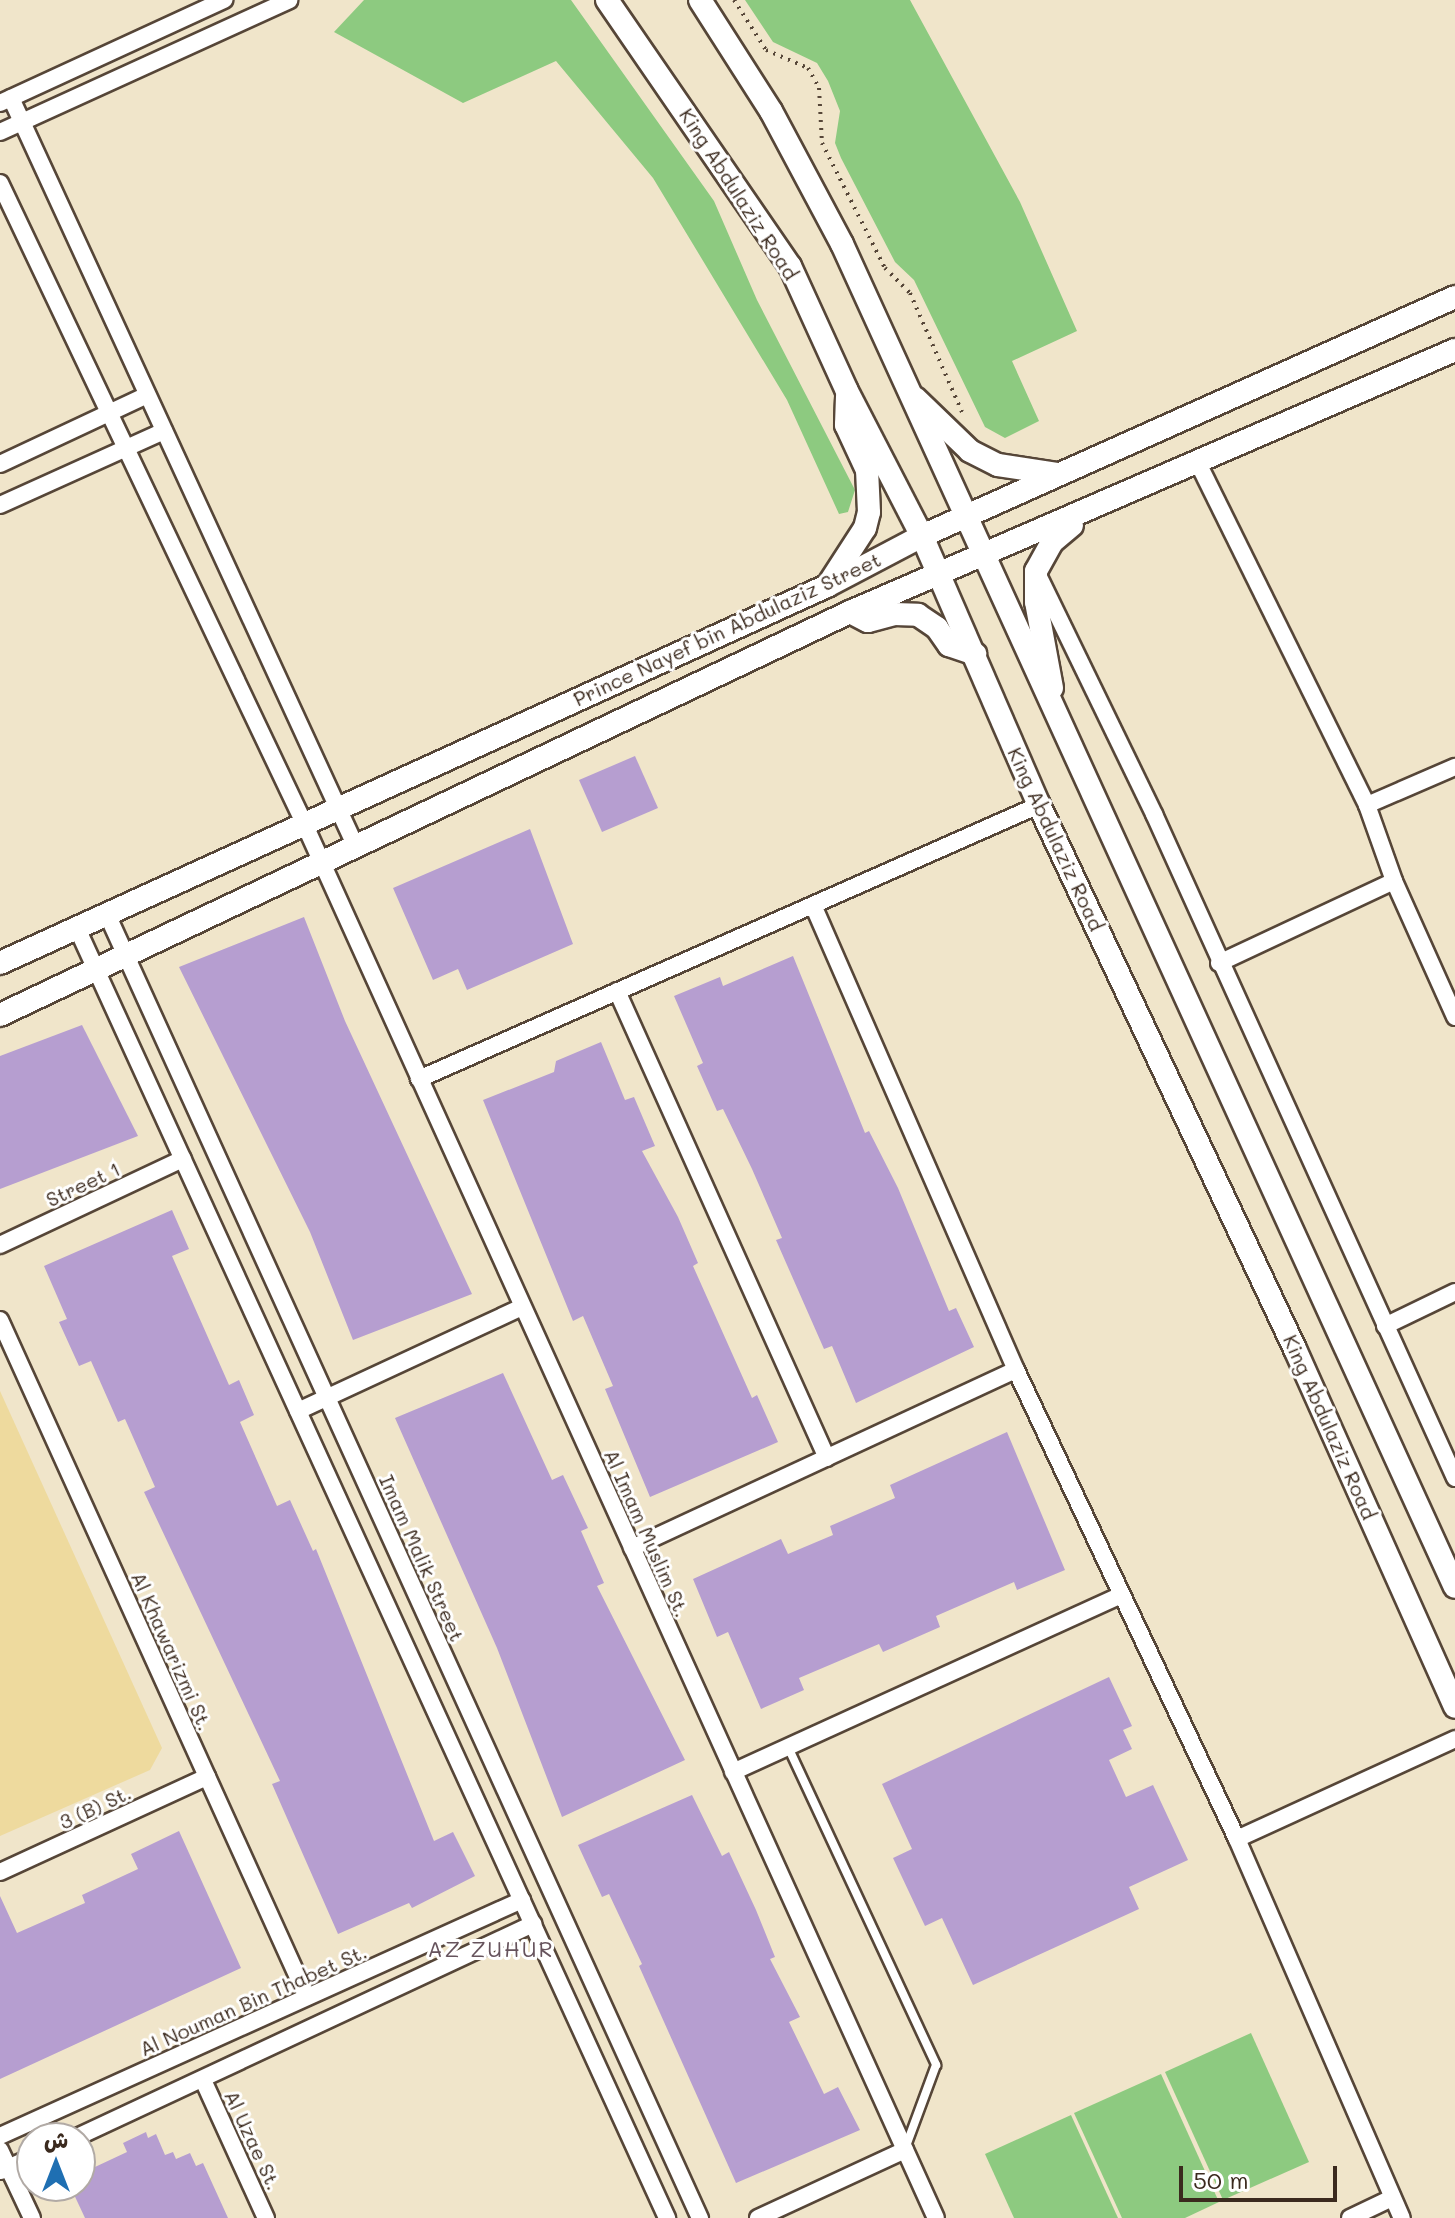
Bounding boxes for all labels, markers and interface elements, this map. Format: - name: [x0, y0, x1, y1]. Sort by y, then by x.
- street label: King Abdulaziz Road: [675, 104, 803, 284]
- street label: Prince Nayef bin Abdulaziz Street: [569, 547, 885, 711]
- street label: King Abdulaziz Road: [1003, 743, 1109, 935]
- street label: Street 1: [42, 1156, 124, 1212]
- street label: King Abdulaziz Road: [1278, 1331, 1382, 1523]
- street label: Al Imam Muslim St.: [599, 1446, 695, 1620]
- street label: Imam Malik Street: [374, 1471, 470, 1645]
- street label: Al Khawarizmi St.: [126, 1568, 218, 1734]
- street label: 3 (B) St.: [55, 1780, 135, 1834]
- district label: AZ ZUHUR: [427, 1936, 555, 1962]
- street label: Al Nouman Bin Thabet St.: [136, 1939, 370, 2061]
- street label: Al Uzae St.: [220, 2086, 286, 2194]
- north arrow: [16, 2122, 96, 2202]
- text: ش: [44, 2125, 68, 2154]
- scale bar: [1183, 2150, 1341, 2200]
- text: 50 m: [1193, 2164, 1249, 2195]

